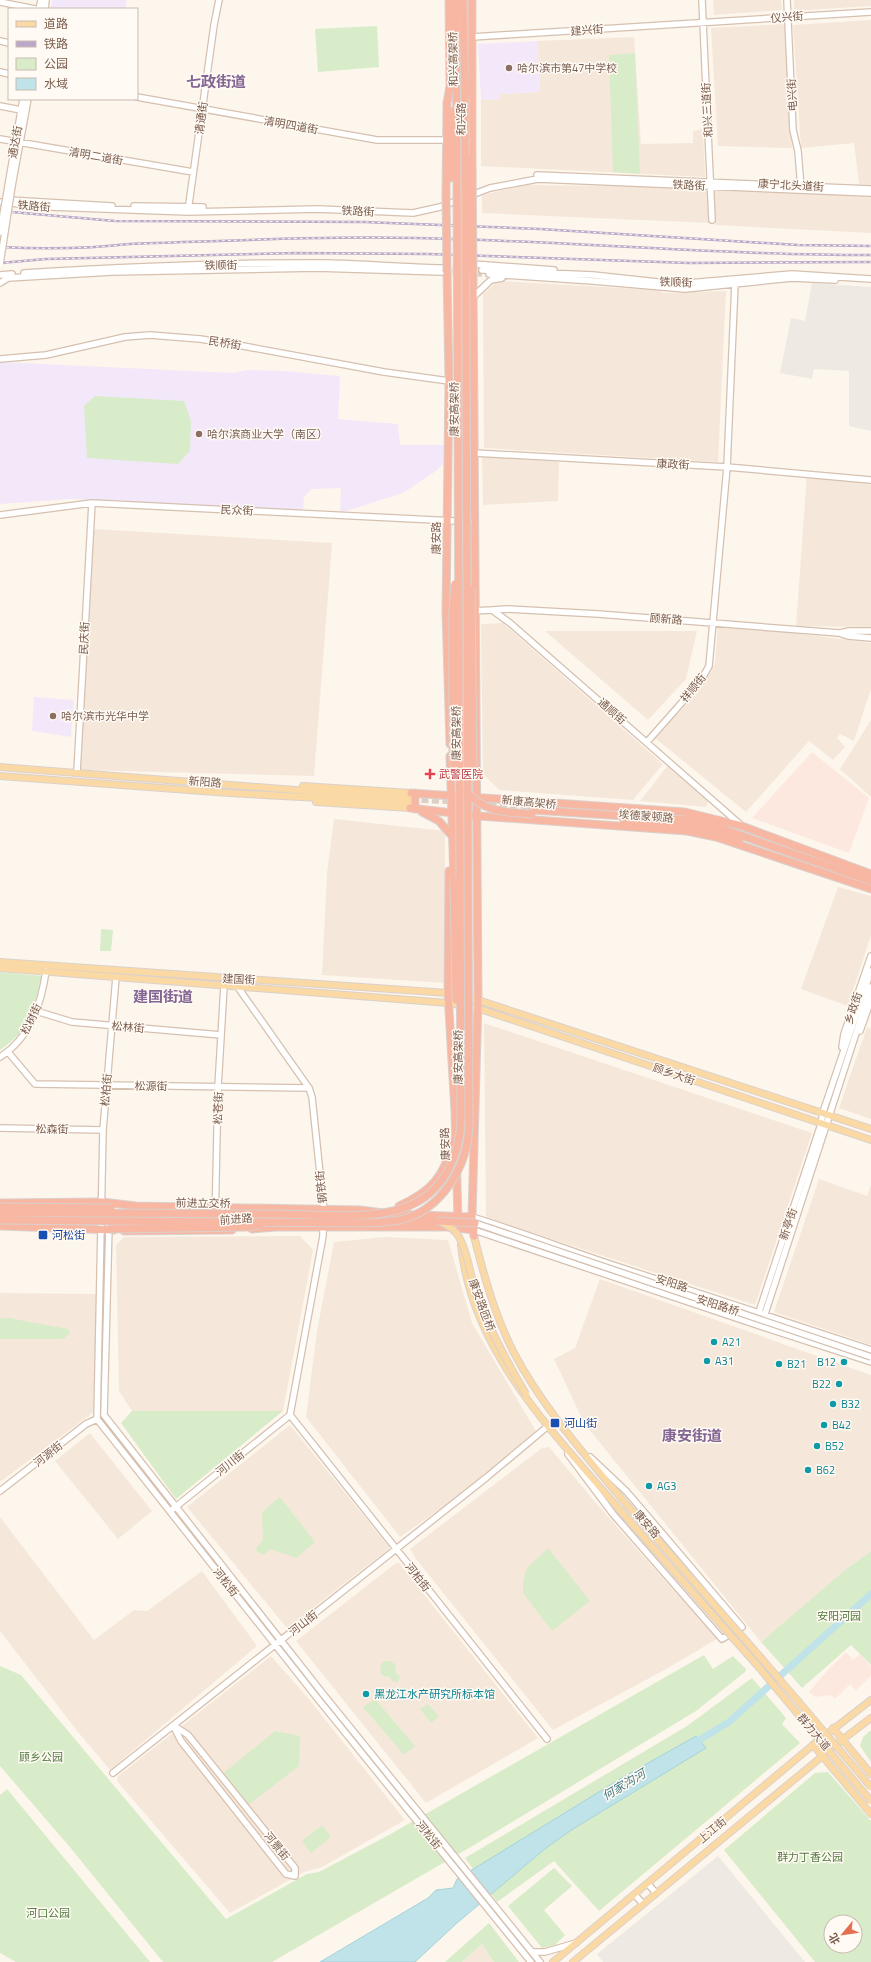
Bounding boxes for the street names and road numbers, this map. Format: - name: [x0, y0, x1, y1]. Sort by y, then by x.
- street label: 仪兴街: [770, 8, 804, 26]
- street label: 建兴街: [570, 21, 604, 39]
- street label: 和兴高架桥: [445, 31, 461, 87]
- street label: 电兴街: [783, 78, 801, 112]
- street label: 和兴三道街: [698, 82, 716, 138]
- street label: 清通街: [191, 101, 211, 135]
- street label: 和兴路: [453, 103, 469, 136]
- street label: 清明四道街: [263, 112, 319, 138]
- street label: 通达街: [4, 124, 26, 160]
- street label: 清明二道街: [68, 143, 124, 169]
- street label: 康宁北头道街: [758, 175, 824, 195]
- street label: 铁路街: [672, 176, 706, 194]
- street label: 铁路街: [17, 197, 51, 215]
- street label: 铁路街: [341, 202, 375, 220]
- street label: 铁顺街: [204, 257, 238, 273]
- street label: 铁顺街: [659, 273, 693, 291]
- street label: 民桥街: [207, 333, 243, 353]
- street label: 康安高架桥: [446, 382, 462, 437]
- street label: 康政街: [656, 455, 690, 473]
- street label: 民众街: [220, 501, 254, 519]
- street label: 康安路: [428, 522, 444, 555]
- street label: 顾新路: [649, 610, 683, 628]
- street label: 民庆街: [75, 621, 93, 655]
- street label: 祥顺街: [676, 670, 710, 706]
- street label: 通顺街: [594, 694, 630, 728]
- street label: 康安高架桥: [448, 706, 464, 761]
- street label: 新阳路: [188, 773, 222, 791]
- street label: 新康高架桥: [501, 792, 557, 812]
- street label: 埃德蒙顿路: [618, 806, 674, 826]
- street label: 建国街: [222, 970, 256, 988]
- street label: 乡政街: [840, 990, 866, 1026]
- street label: 松树街: [17, 1001, 45, 1037]
- street label: 松林街: [111, 1018, 145, 1036]
- street label: 康安高架桥: [450, 1030, 466, 1085]
- street label: 顾乡大街: [651, 1059, 697, 1089]
- street label: 松柏街: [97, 1073, 115, 1107]
- street label: 松源街: [134, 1078, 168, 1094]
- street label: 松苍街: [209, 1091, 227, 1125]
- street label: 松森街: [35, 1121, 69, 1137]
- street label: 康安路: [436, 1127, 454, 1161]
- street label: 钢铁街: [311, 1170, 331, 1204]
- street label: 前进立交桥: [175, 1195, 231, 1211]
- street label: 新亭街: [775, 1206, 801, 1242]
- street label: 前进路: [219, 1210, 253, 1228]
- street label: 安阳路: [654, 1270, 690, 1296]
- street label: 康安路匝桥: [465, 1276, 499, 1334]
- street label: 安阳路桥: [695, 1291, 741, 1319]
- street label: 河源街: [30, 1438, 66, 1470]
- street label: 河川街: [212, 1446, 248, 1480]
- street label: 康安路: [630, 1506, 664, 1542]
- street label: 河柏街: [402, 1559, 434, 1595]
- street label: 河松街: [210, 1564, 242, 1600]
- street label: 河山街: [285, 1607, 321, 1639]
- street label: 群力大道: [794, 1710, 834, 1754]
- street label: 上江街: [694, 1813, 730, 1847]
- street label: 河松街: [412, 1817, 446, 1853]
- street label: 河景街: [260, 1828, 294, 1864]

